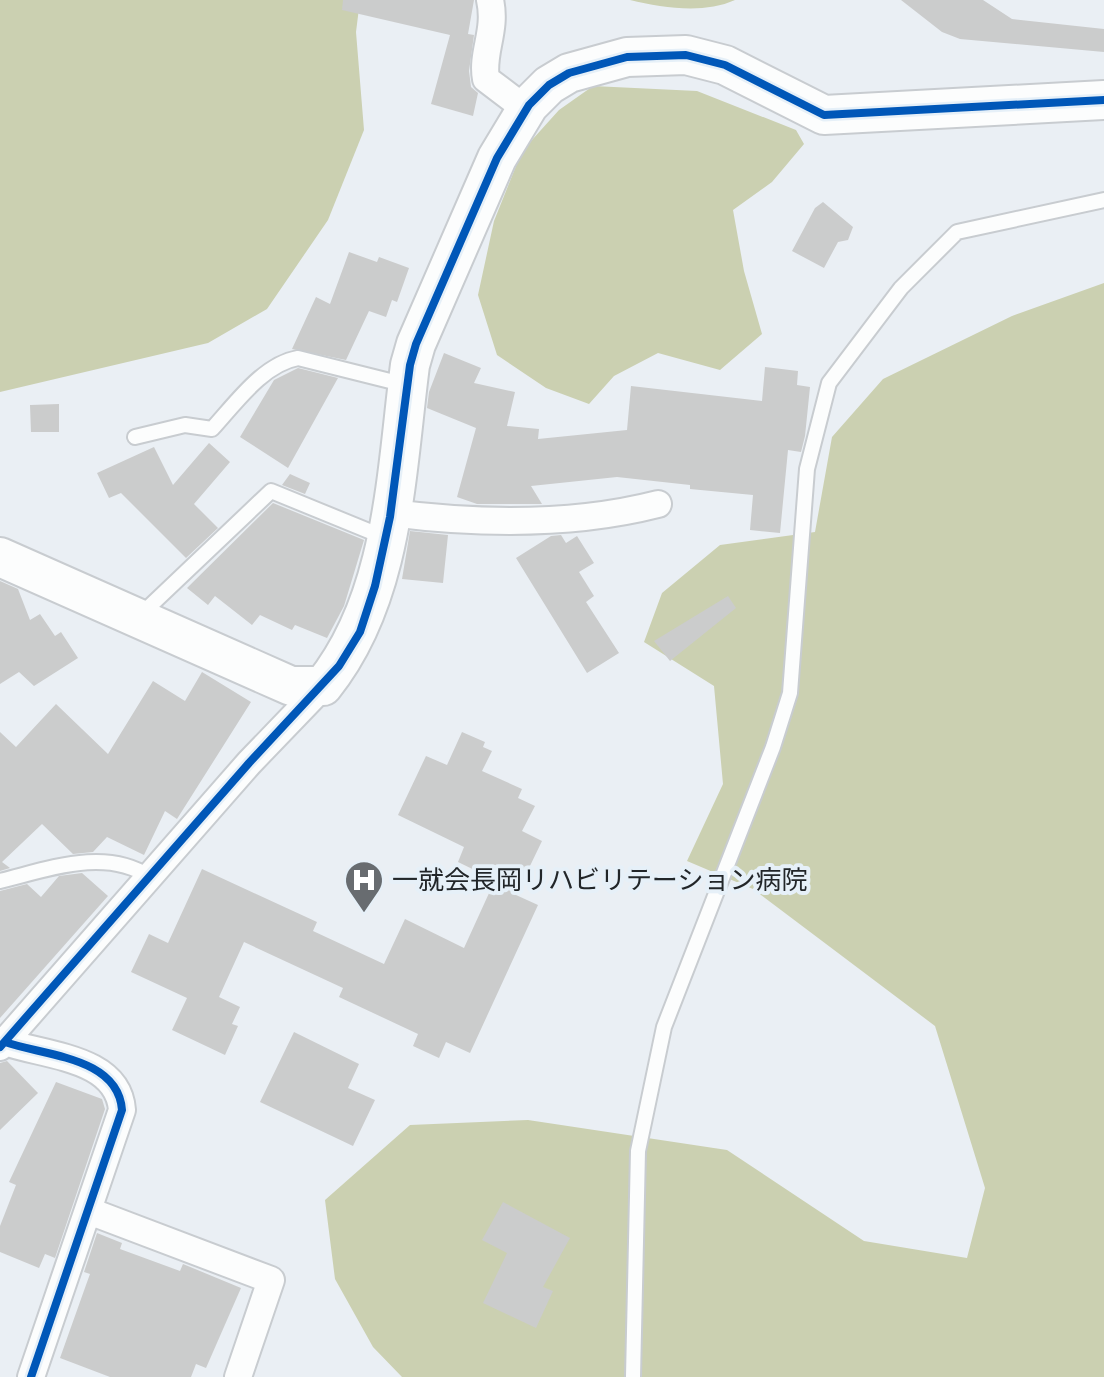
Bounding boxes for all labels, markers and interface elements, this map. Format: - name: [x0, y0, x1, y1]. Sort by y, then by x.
- hospital icon: 一就会長岡リハビリテーション病院: [343, 859, 385, 914]
- place label: 一就会長岡リハビリテーション病院: [392, 865, 807, 895]

